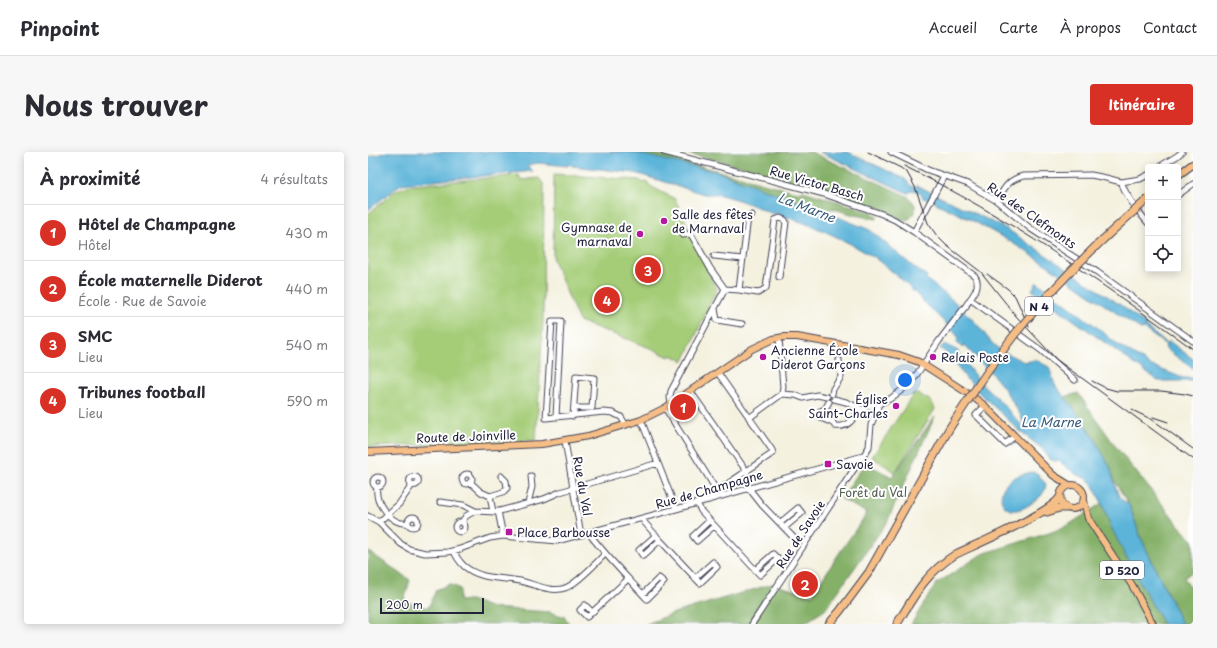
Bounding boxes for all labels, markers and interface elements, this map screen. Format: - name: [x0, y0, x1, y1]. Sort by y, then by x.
- text: Pinpoint: [20, 14, 100, 42]
- text: Accueil: [929, 17, 977, 38]
- text: Carte: [999, 17, 1038, 38]
- text: À propos: [1060, 17, 1121, 38]
- text: Contact: [1143, 17, 1197, 38]
- text: Nous trouver: [24, 83, 208, 126]
- button: Itinéraire: [1090, 84, 1193, 125]
- street label: Rue Victor Basch: [768, 161, 866, 205]
- map controls: [1145, 164, 1181, 272]
- button: +: [1145, 164, 1181, 200]
- text: À proximité: [40, 165, 140, 191]
- text: 4 résultats: [261, 169, 328, 188]
- street label: Rue des Clefmonts: [984, 178, 1080, 253]
- water label: La Marne: [776, 187, 839, 227]
- button: −: [1145, 200, 1181, 236]
- place label: Salle des fêtes de Marnaval: [672, 205, 753, 237]
- text: Hôtel de Champagne: [78, 212, 236, 235]
- marker: Salle des fêtes de Marnaval: [659, 216, 669, 226]
- place label: Gymnase de marnaval: [561, 218, 632, 250]
- text: 1: [50, 223, 56, 242]
- text: 430 m: [286, 223, 328, 242]
- marker: Gymnase de marnaval: [635, 229, 645, 239]
- text: Hôtel: [78, 235, 111, 254]
- button: locate: [1145, 236, 1181, 272]
- pin: 3: [635, 255, 661, 285]
- text: École maternelle Diderot: [78, 268, 263, 291]
- text: 2: [48, 279, 58, 298]
- text: 440 m: [285, 279, 328, 298]
- pin: 4: [594, 285, 620, 315]
- text: École · Rue de Savoie: [78, 291, 207, 310]
- road number: N 4: [1025, 297, 1053, 315]
- text: SMC: [78, 324, 112, 347]
- text: 3: [49, 335, 57, 354]
- text: 540 m: [285, 335, 328, 354]
- place label: Ancienne École Diderot Garçons: [771, 341, 866, 373]
- text: Lieu: [78, 347, 103, 366]
- place label: Relais Poste: [941, 348, 1009, 366]
- marker: Ancienne École Diderot Garçons: [758, 352, 768, 362]
- marker: Relais Poste: [928, 352, 938, 362]
- your location: [895, 370, 915, 390]
- text: Tribunes football: [78, 380, 205, 403]
- place label: Église Saint-Charles: [808, 390, 889, 422]
- text: 4: [49, 391, 57, 410]
- text: 590 m: [286, 391, 328, 410]
- pin: 1: [670, 392, 696, 422]
- marker: Église Saint-Charles: [891, 401, 901, 411]
- text: Lieu: [78, 403, 103, 422]
- water label: La Marne: [1021, 412, 1082, 431]
- street label: Route de Joinville: [416, 425, 517, 447]
- street label: Rue du Val: [569, 455, 597, 517]
- place label: Savoie: [836, 455, 873, 473]
- marker: Savoie: [823, 459, 833, 469]
- street label: Rue de Champagne: [653, 465, 765, 513]
- park label: Forêt du Val: [839, 483, 907, 501]
- street label: Rue de Savoie: [771, 496, 829, 572]
- place label: Place Barbousse: [517, 523, 610, 541]
- marker: Place Barbousse: [504, 527, 514, 537]
- road number: D 520: [1100, 561, 1144, 579]
- pin: 2: [792, 569, 818, 599]
- scale bar: [380, 596, 484, 615]
- text: 200 m: [386, 596, 423, 613]

